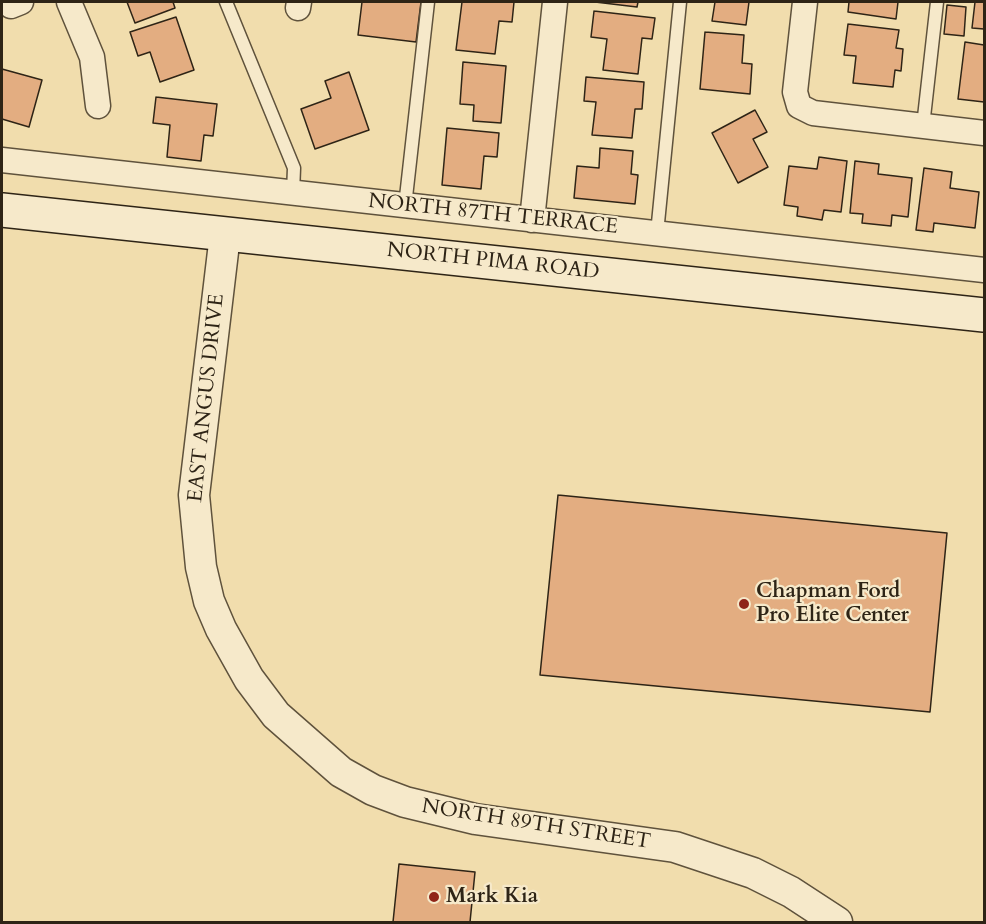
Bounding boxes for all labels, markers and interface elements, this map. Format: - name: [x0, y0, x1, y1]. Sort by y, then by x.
- street label: NORTH 87TH TERRACE: [367, 189, 619, 241]
- street label: NORTH PIMA ROAD: [385, 238, 601, 286]
- street label: EAST ANGUS DRIVE: [184, 293, 230, 503]
- place label: Chapman Ford Pro Elite Center: [756, 579, 909, 629]
- marker: Chapman Ford Pro Elite Center: [737, 597, 751, 611]
- street label: NORTH 89TH STREET: [420, 794, 652, 856]
- place label: Mark Kia: [446, 884, 538, 910]
- marker: Mark Kia: [427, 890, 441, 904]

